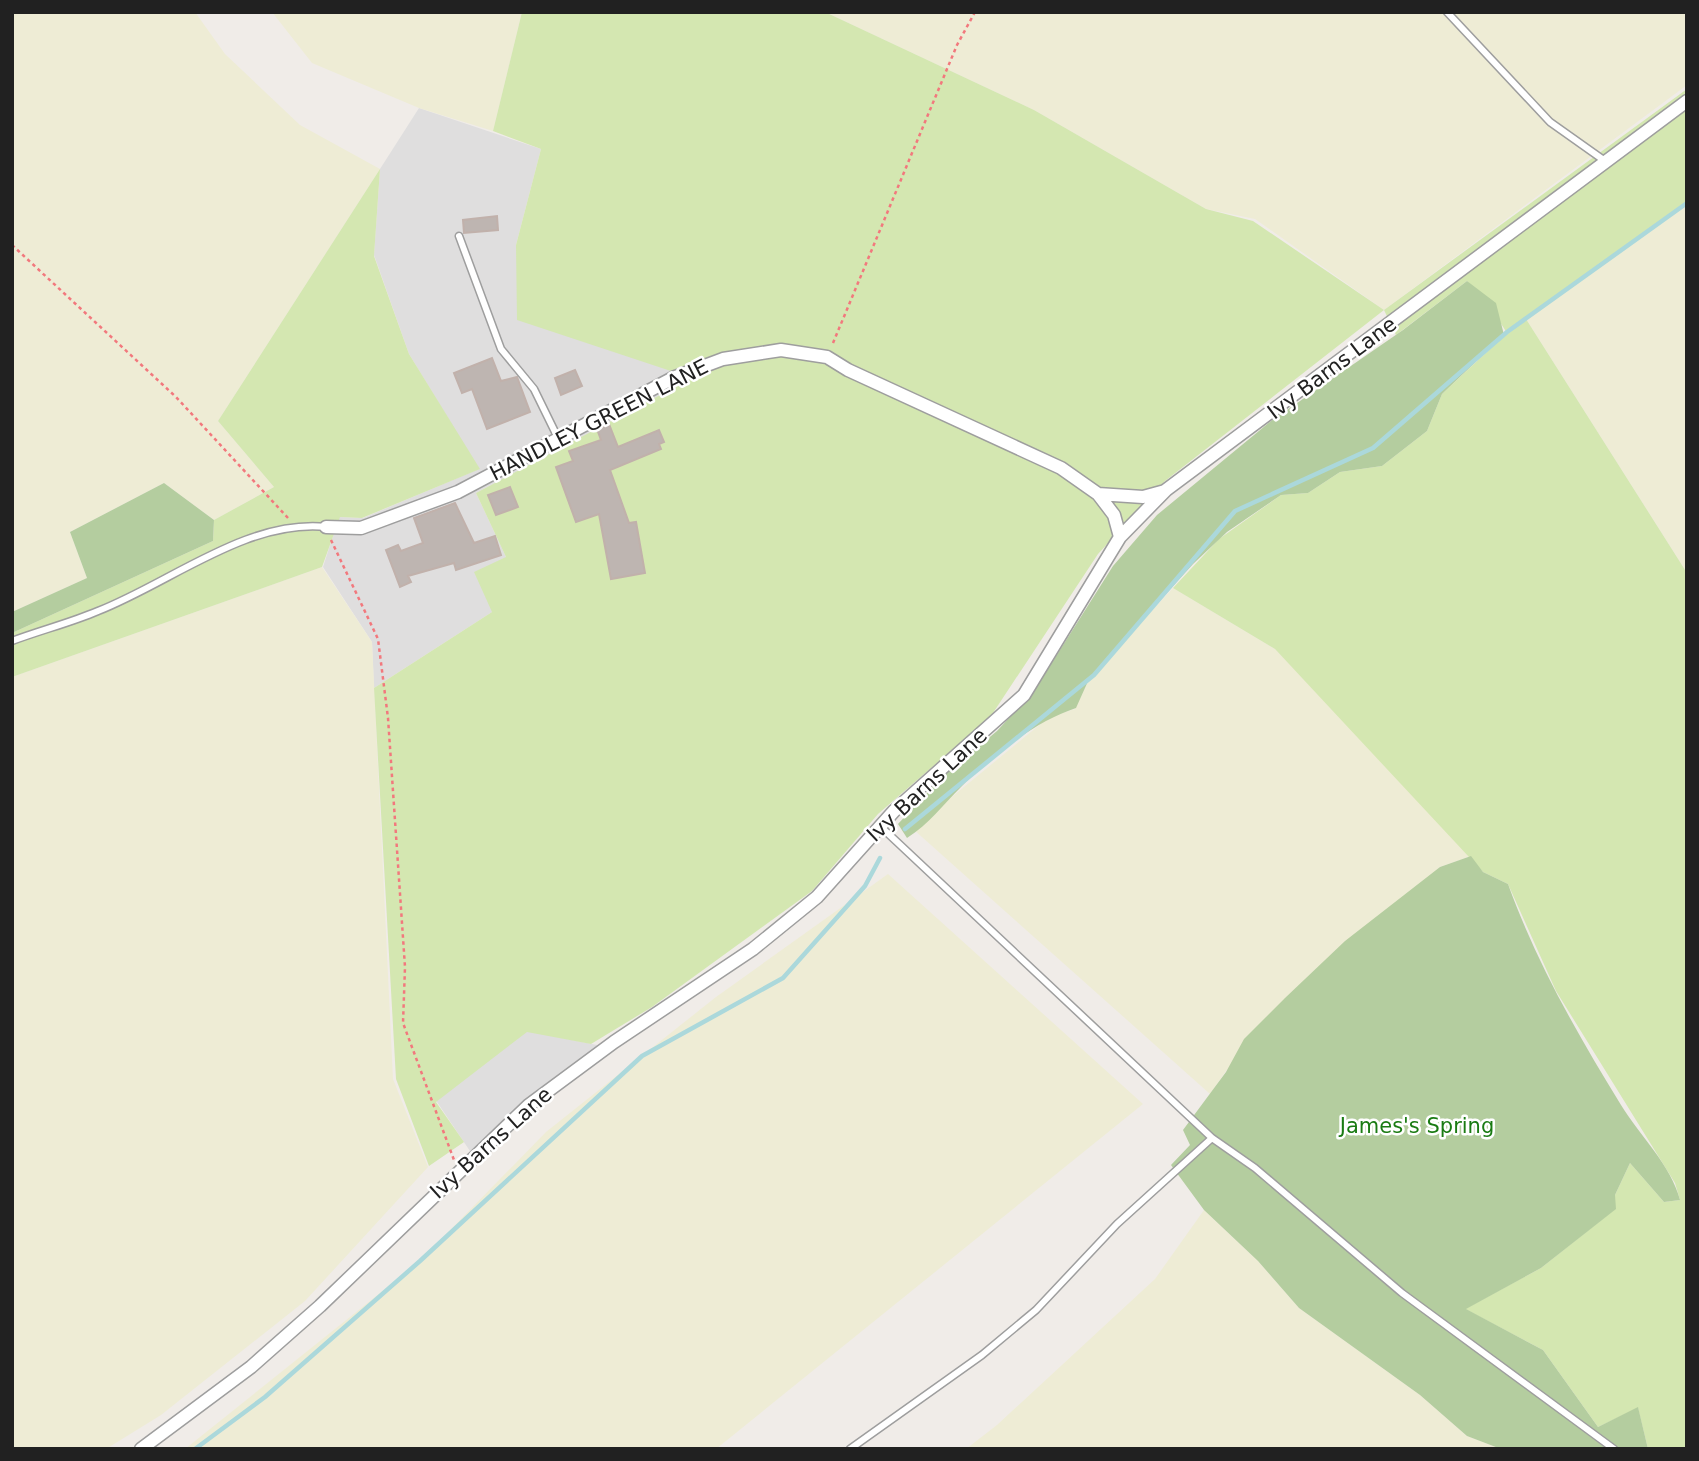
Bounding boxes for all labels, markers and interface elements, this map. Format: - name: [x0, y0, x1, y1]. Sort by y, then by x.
- street label: Ivy Barns Lane: [1263, 312, 1401, 424]
- street label: HANDLEY GREEN LANE: [486, 354, 712, 486]
- street label: Ivy Barns Lane: [862, 723, 992, 847]
- street label: Ivy Barns Lane: [425, 1082, 557, 1204]
- park label: James's Spring: [1338, 1114, 1494, 1138]

